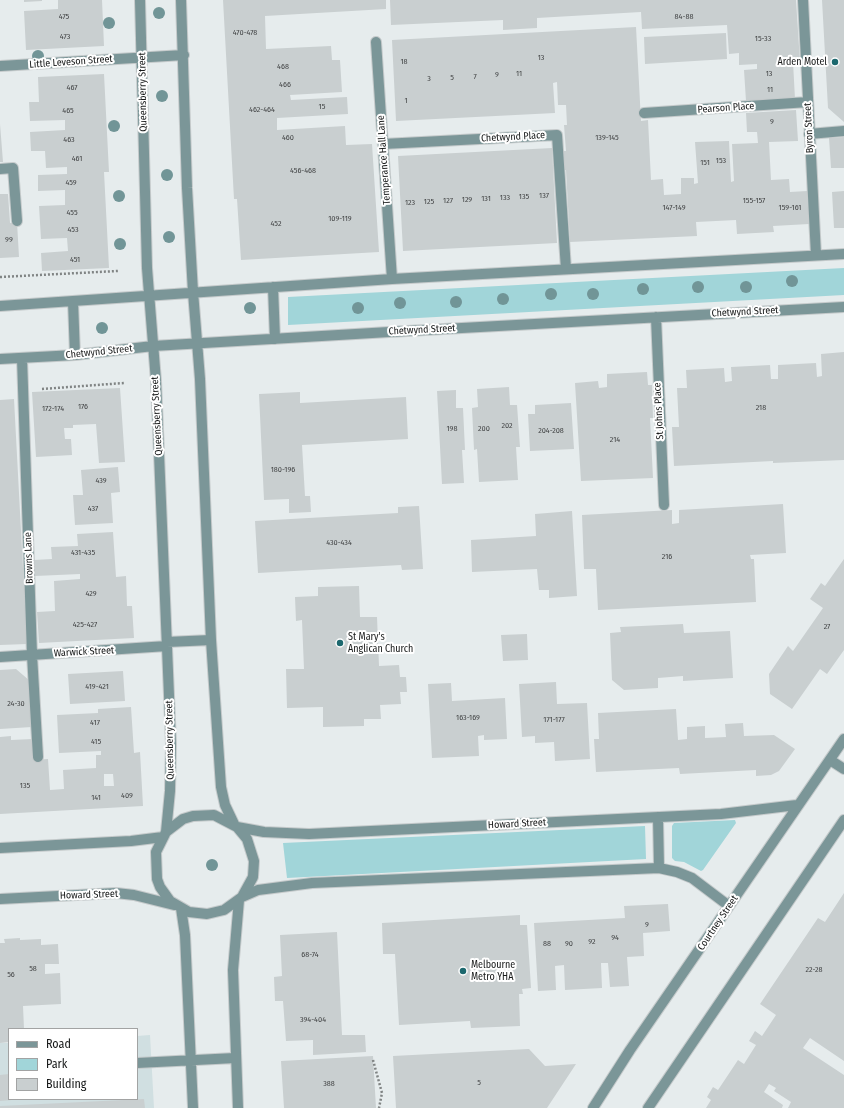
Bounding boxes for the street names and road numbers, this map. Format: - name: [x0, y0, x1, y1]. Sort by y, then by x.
- street label: Queensberry Street: [136, 52, 150, 132]
- street label: Little Leveson Street: [29, 53, 113, 71]
- street label: Pearson Place: [697, 100, 755, 116]
- street label: Byron Street: [802, 102, 816, 154]
- street label: Temperance Hall Lane: [375, 115, 393, 205]
- street label: Chetwynd Place: [481, 129, 545, 145]
- street label: Chetwynd Street: [711, 304, 779, 320]
- street label: Chetwynd Street: [388, 322, 456, 338]
- street label: Chetwynd Street: [65, 343, 133, 361]
- street label: Queensberry Street: [149, 376, 165, 456]
- street label: St Johns Place: [652, 382, 666, 440]
- street label: Browns Lane: [22, 532, 36, 584]
- street label: Warwick Street: [53, 644, 115, 660]
- street label: Queensberry Street: [163, 700, 177, 780]
- street label: Howard Street: [488, 816, 546, 832]
- street label: Howard Street: [60, 888, 118, 902]
- street label: Courtney Street: [695, 893, 741, 953]

